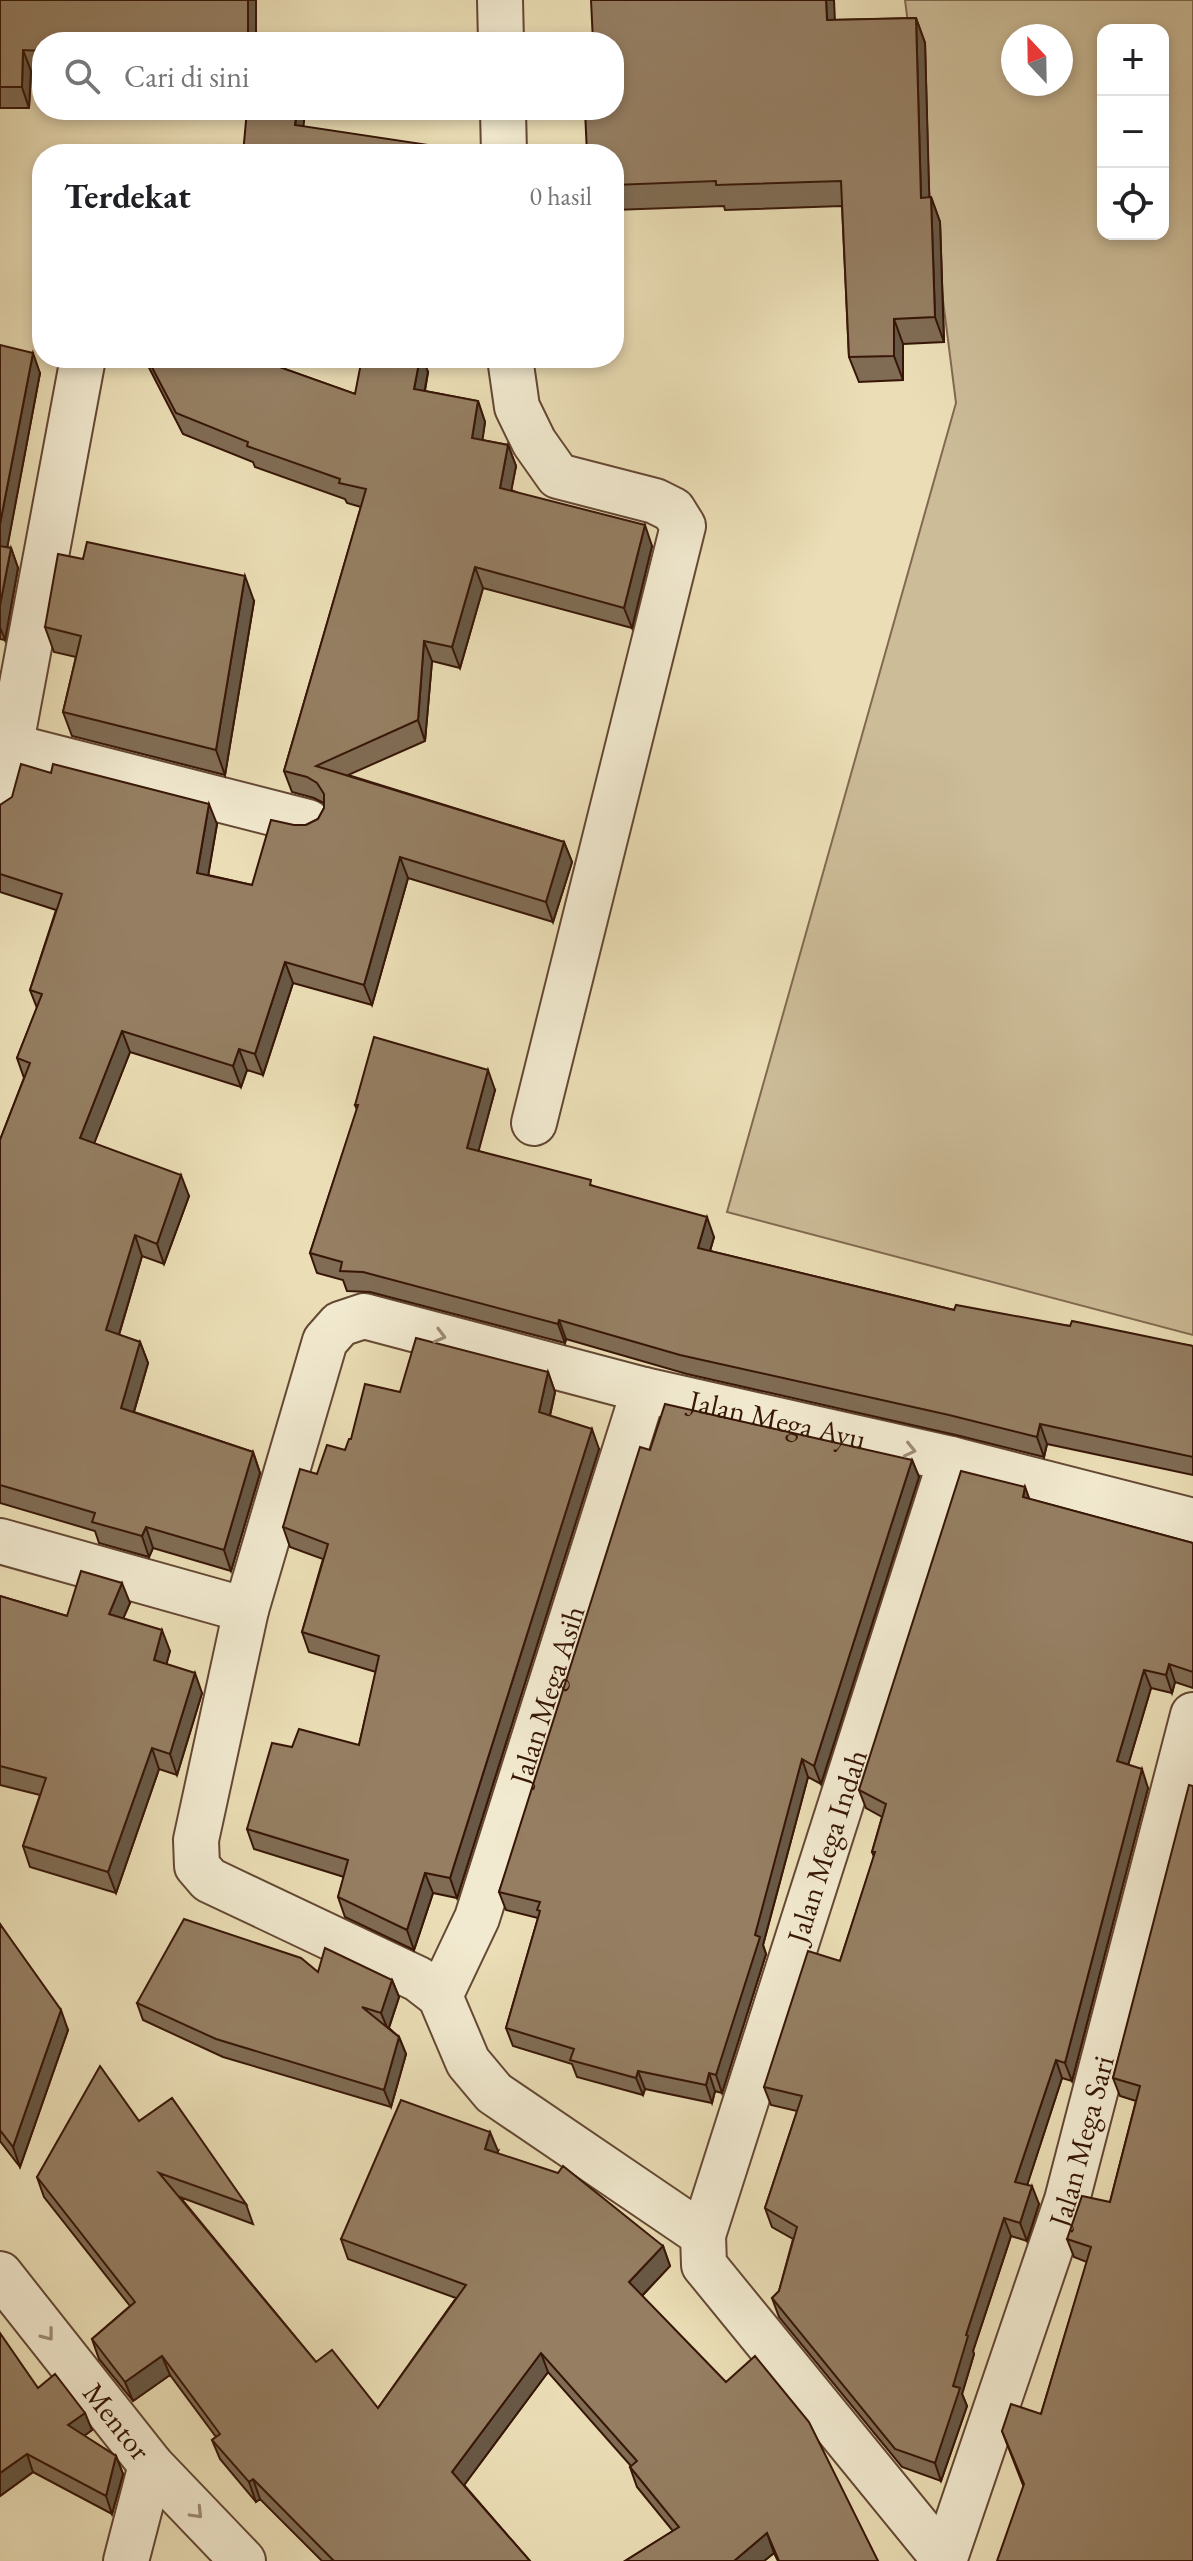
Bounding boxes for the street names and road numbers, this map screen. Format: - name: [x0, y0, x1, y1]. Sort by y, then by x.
- street label: Jalan Mega Ayu: [683, 1380, 870, 1458]
- street label: Jalan Mega Asih: [499, 1601, 594, 1792]
- street label: Jalan Mega Indah: [777, 1745, 876, 1951]
- street label: Jalan Mega Sari: [1038, 2051, 1123, 2235]
- street label: Mentor: [74, 2374, 160, 2468]

